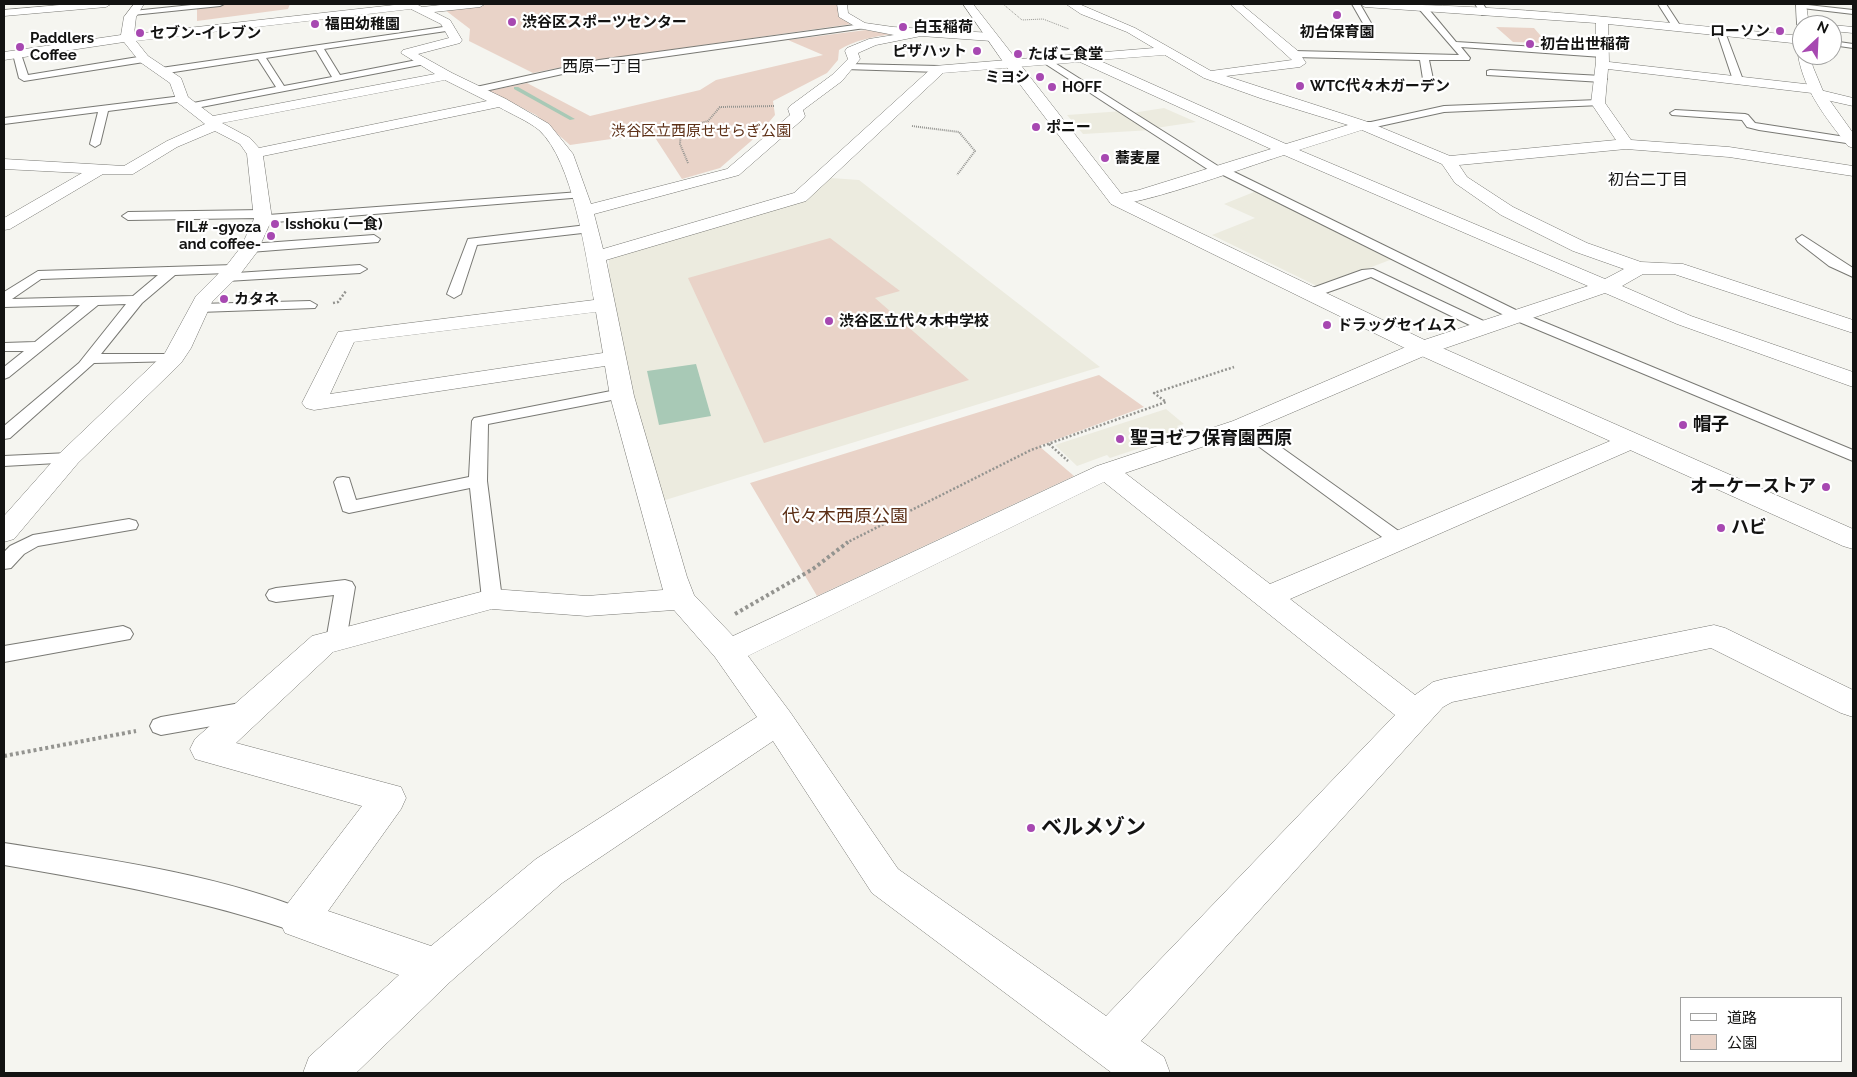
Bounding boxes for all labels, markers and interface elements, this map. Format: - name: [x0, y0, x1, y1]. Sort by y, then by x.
- marker: 初台保育園: [1331, 9, 1343, 21]
- place label: 渋谷区スポーツセンター: [522, 13, 687, 31]
- place label: 福田幼稚園: [325, 15, 400, 33]
- north arrow: [1792, 15, 1842, 65]
- marker: 渋谷区スポーツセンター: [506, 16, 518, 28]
- marker: 福田幼稚園: [309, 18, 321, 30]
- place label: 白玉稲荷: [913, 18, 973, 36]
- text: N: [1815, 18, 1831, 37]
- marker: 白玉稲荷: [897, 21, 909, 33]
- place label: ローソン: [1710, 22, 1770, 40]
- place label: 初台保育園: [1300, 23, 1374, 41]
- place label: セブン-イレブン: [150, 24, 261, 42]
- marker: ローソン: [1774, 25, 1786, 37]
- marker: セブン-イレブン: [134, 27, 146, 39]
- place label: Paddlers Coffee: [30, 29, 94, 64]
- place label: 初台出世稲荷: [1540, 35, 1630, 53]
- marker: 初台出世稲荷: [1524, 38, 1536, 50]
- marker: Paddlers Coffee: [14, 41, 26, 53]
- place label: ピザハット: [892, 42, 967, 60]
- marker: ピザハット: [971, 45, 983, 57]
- place label: たばこ食堂: [1028, 45, 1103, 63]
- marker: たばこ食堂: [1012, 48, 1024, 60]
- district label: 西原一丁目: [562, 57, 642, 77]
- place label: ミヨシ: [985, 68, 1030, 86]
- marker: ミヨシ: [1034, 71, 1046, 83]
- place label: WTC代々木ガーデン: [1310, 77, 1450, 95]
- place label: HOFF: [1062, 78, 1102, 96]
- marker: WTC代々木ガーデン: [1294, 80, 1306, 92]
- marker: HOFF: [1046, 81, 1058, 93]
- place label: ポニー: [1046, 118, 1091, 136]
- marker: ポニー: [1030, 121, 1042, 133]
- park label: 渋谷区立西原せせらぎ公園: [611, 122, 791, 140]
- place label: 蕎麦屋: [1115, 149, 1160, 167]
- marker: 蕎麦屋: [1099, 152, 1111, 164]
- district label: 初台二丁目: [1608, 170, 1688, 190]
- place label: Isshoku (一食): [285, 215, 383, 233]
- place label: FIL# -gyoza and coffee-: [176, 218, 261, 253]
- marker: Isshoku (一食): [269, 218, 281, 230]
- marker: FIL# -gyoza and coffee-: [265, 230, 277, 242]
- place label: カタネ: [234, 290, 279, 308]
- marker: カタネ: [218, 293, 230, 305]
- place label: 渋谷区立代々木中学校: [839, 312, 989, 330]
- marker: 渋谷区立代々木中学校: [823, 315, 835, 327]
- place label: ドラッグセイムス: [1337, 316, 1457, 334]
- marker: ドラッグセイムス: [1321, 319, 1333, 331]
- place label: 帽子: [1693, 414, 1729, 436]
- marker: 帽子: [1677, 419, 1689, 431]
- place label: 聖ヨゼフ保育園西原: [1130, 428, 1292, 450]
- marker: 聖ヨゼフ保育園西原: [1114, 433, 1126, 445]
- place label: オーケーストア: [1690, 476, 1816, 498]
- marker: オーケーストア: [1820, 481, 1832, 493]
- park label: 代々木西原公園: [782, 506, 908, 528]
- place label: ハビ: [1731, 517, 1767, 539]
- marker: ハビ: [1715, 522, 1727, 534]
- place label: ベルメゾン: [1041, 815, 1146, 841]
- marker: ベルメゾン: [1025, 822, 1037, 834]
- legend: [1680, 997, 1842, 1062]
- text: 道路: [1727, 1009, 1757, 1027]
- text: 公園: [1727, 1034, 1757, 1052]

